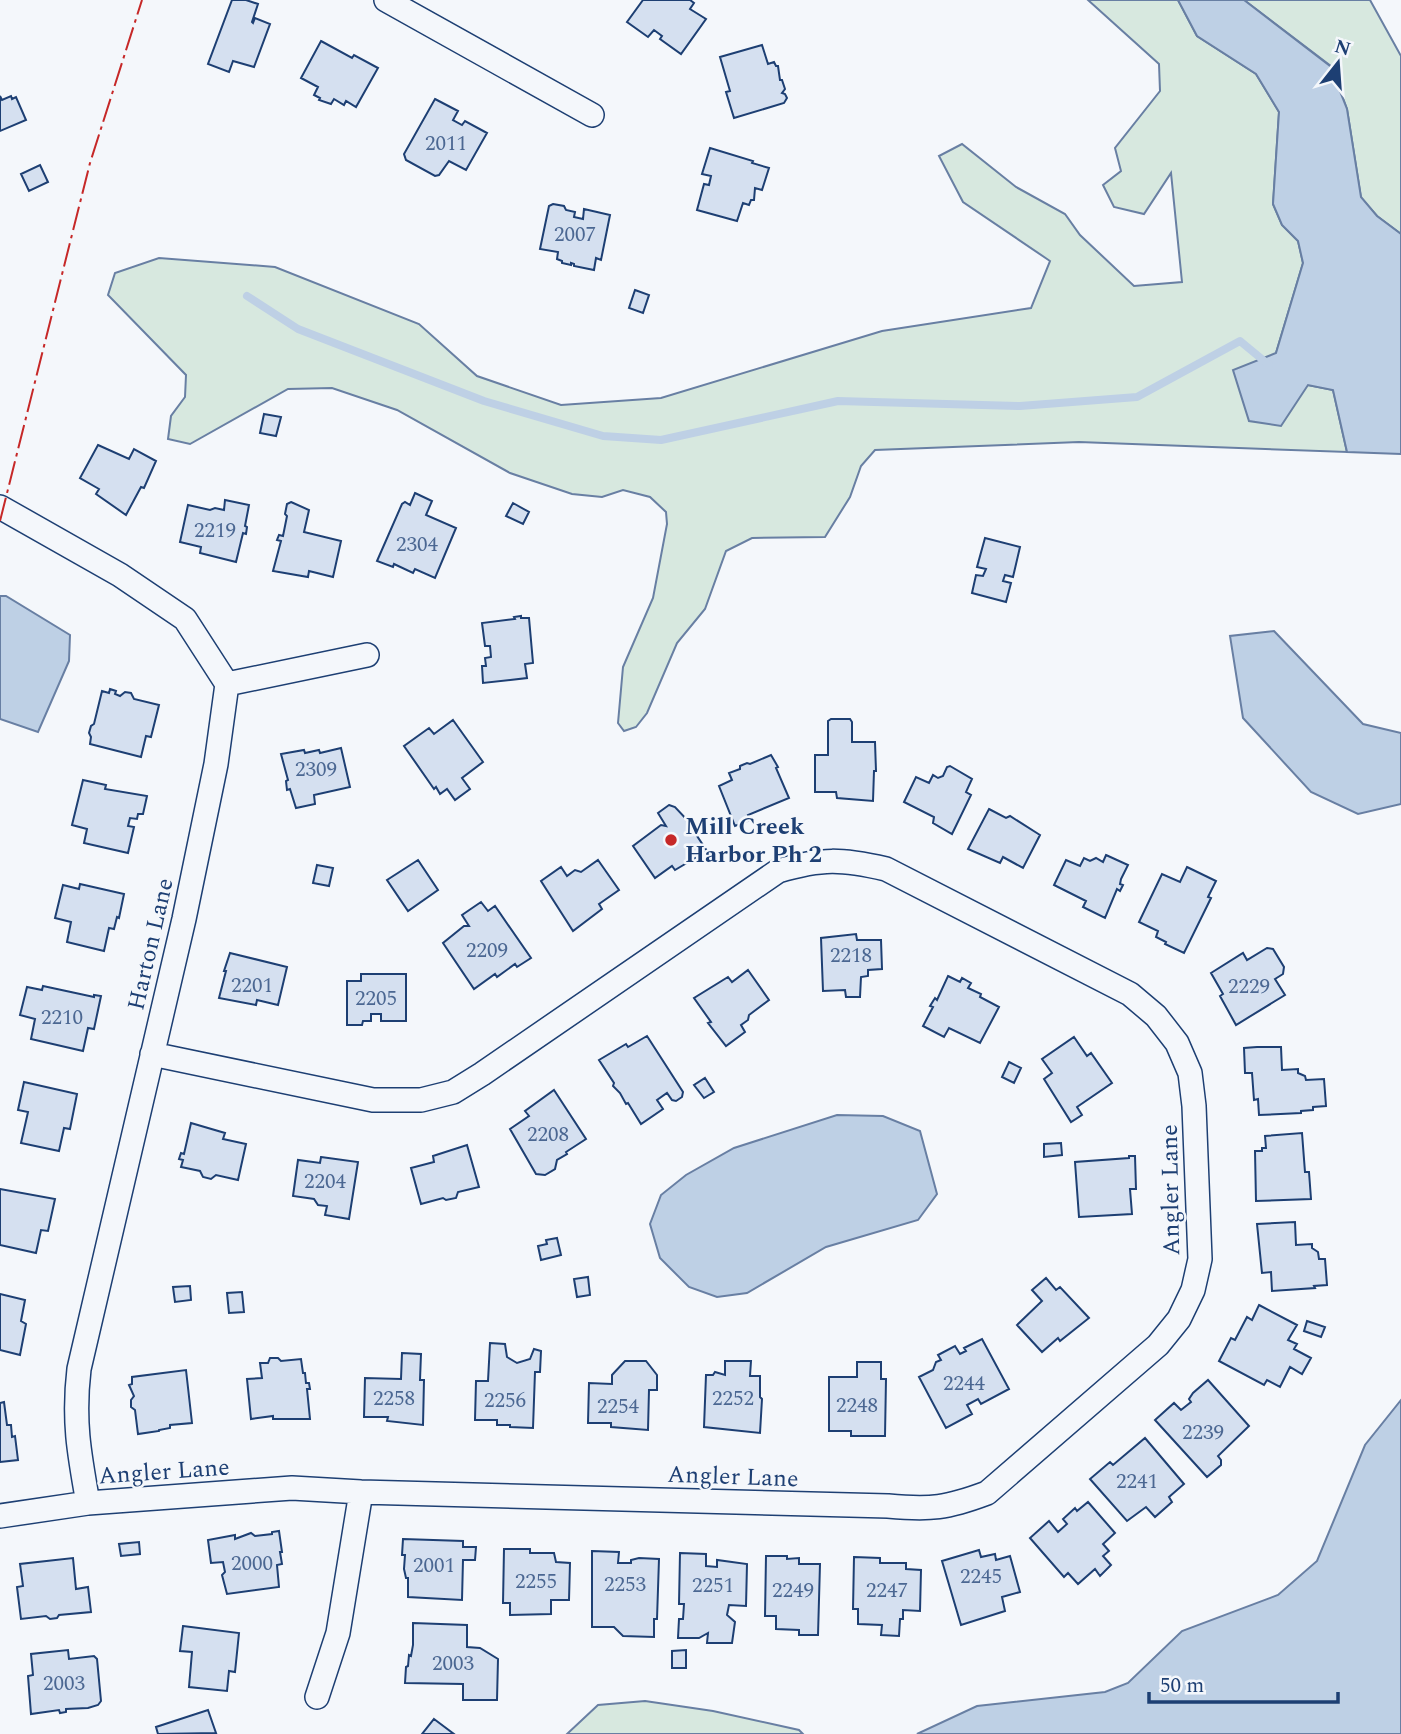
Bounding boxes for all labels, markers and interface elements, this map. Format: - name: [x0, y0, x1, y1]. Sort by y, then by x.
- north arrow: [1303, 28, 1373, 98]
- text: N: [1331, 32, 1354, 64]
- house number: 2011: [425, 128, 467, 160]
- house number: 2007: [554, 219, 596, 251]
- house number: 2219: [194, 515, 236, 547]
- house number: 2304: [396, 529, 438, 561]
- house number: 2309: [295, 754, 337, 786]
- place label: Mill Creek Harbor Ph 2: [685, 809, 822, 873]
- marker: Mill Creek Harbor Ph 2: [663, 832, 679, 848]
- street label: Harton Lane: [118, 875, 184, 1014]
- house number: 2209: [466, 935, 508, 967]
- house number: 2218: [830, 940, 872, 972]
- house number: 2201: [231, 970, 273, 1002]
- house number: 2229: [1228, 971, 1270, 1003]
- house number: 2205: [355, 983, 397, 1015]
- house number: 2210: [41, 1002, 83, 1034]
- house number: 2208: [527, 1119, 569, 1151]
- street label: Angler Lane: [1152, 1124, 1190, 1256]
- house number: 2204: [304, 1166, 346, 1198]
- house number: 2244: [943, 1368, 985, 1400]
- house number: 2258: [373, 1383, 415, 1415]
- house number: 2252: [712, 1383, 754, 1415]
- house number: 2256: [484, 1385, 526, 1417]
- house number: 2248: [836, 1390, 878, 1422]
- house number: 2254: [597, 1391, 639, 1423]
- house number: 2239: [1182, 1417, 1224, 1449]
- street label: Angler Lane: [97, 1449, 231, 1495]
- street label: Angler Lane: [667, 1457, 799, 1497]
- house number: 2241: [1116, 1466, 1158, 1498]
- house number: 2000: [231, 1548, 273, 1580]
- house number: 2001: [413, 1550, 455, 1582]
- house number: 2245: [960, 1561, 1002, 1593]
- house number: 2255: [515, 1566, 557, 1598]
- house number: 2253: [604, 1569, 646, 1601]
- house number: 2251: [692, 1570, 734, 1602]
- house number: 2249: [772, 1575, 814, 1607]
- house number: 2247: [866, 1575, 908, 1607]
- house number: 2003: [432, 1648, 474, 1680]
- scale bar: [1149, 1660, 1338, 1704]
- house number: 2003: [43, 1668, 85, 1700]
- text: 50 m: [1160, 1670, 1204, 1702]

